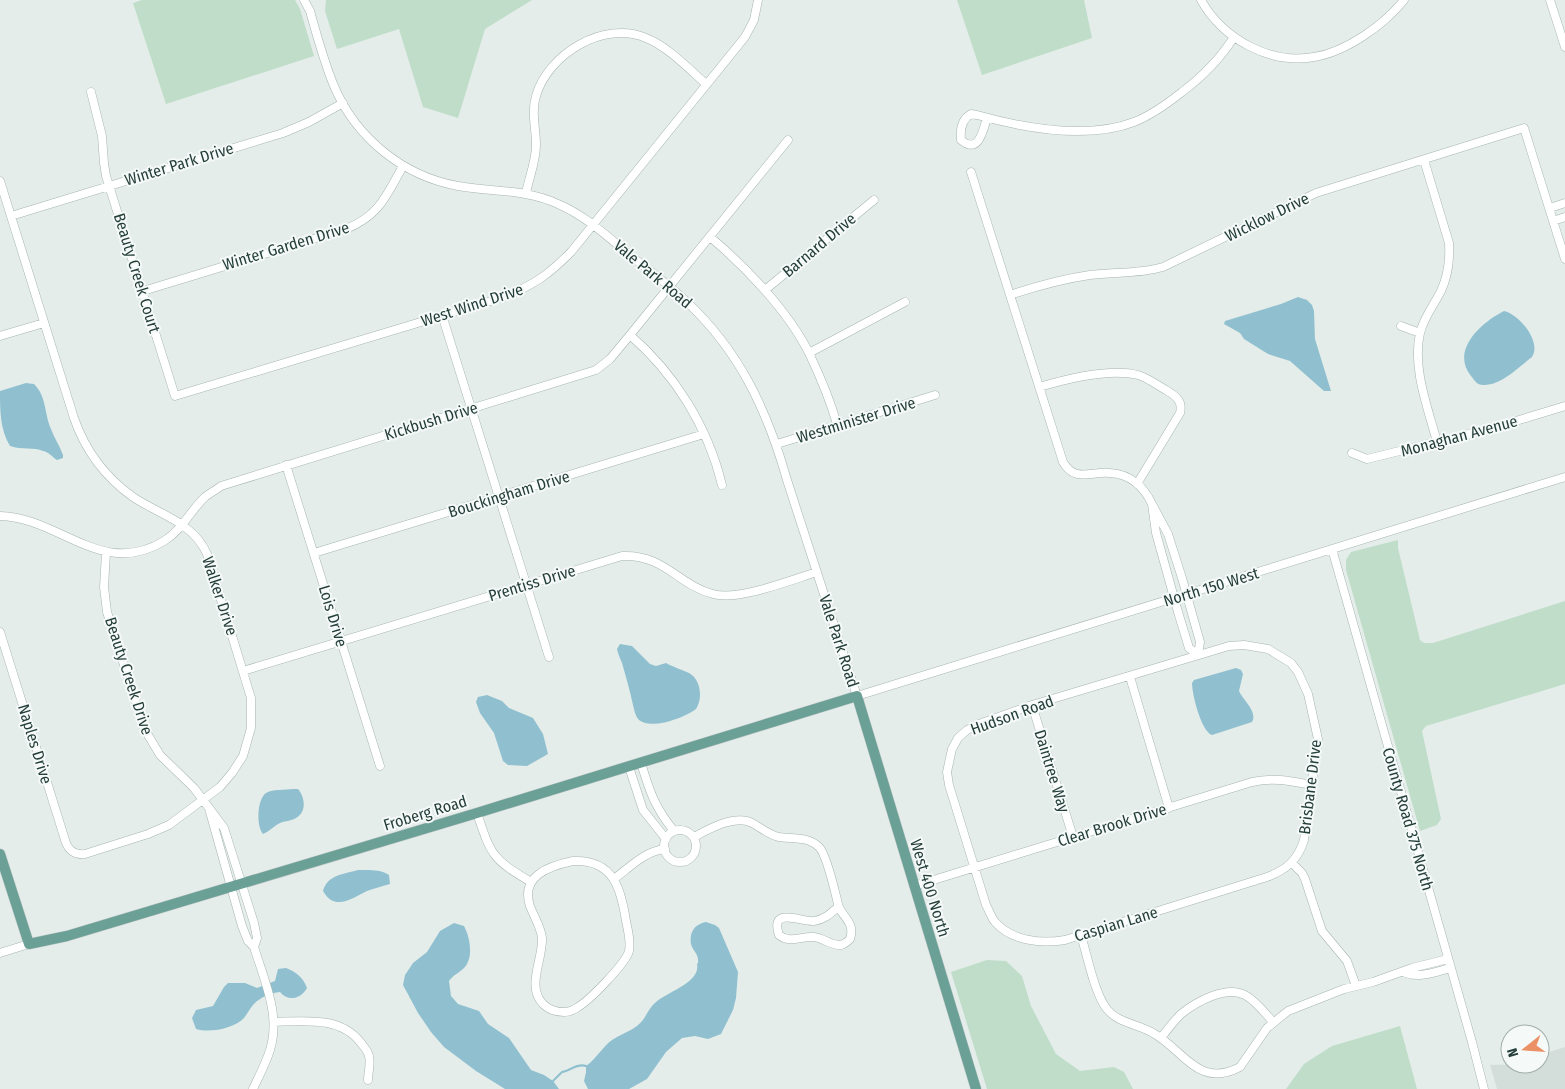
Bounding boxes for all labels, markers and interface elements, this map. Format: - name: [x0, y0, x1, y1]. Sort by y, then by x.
- street label: Winter Park Drive: [122, 138, 236, 190]
- street label: Wicklow Drive: [1222, 188, 1312, 245]
- street label: Barnard Drive: [778, 209, 860, 281]
- street label: Beauty Creek Court: [110, 211, 164, 336]
- street label: Winter Garden Drive: [220, 218, 352, 274]
- street label: Vale Park Road: [610, 236, 696, 312]
- street label: West Wind Drive: [419, 280, 526, 330]
- street label: Westminister Drive: [794, 393, 918, 447]
- street label: Kickbush Drive: [382, 398, 480, 444]
- street label: Monaghan Avenue: [1399, 411, 1519, 461]
- street label: Bouckingham Drive: [446, 466, 572, 522]
- street label: Walker Drive: [198, 554, 242, 638]
- street label: Prentiss Drive: [486, 561, 578, 605]
- street label: North 150 West: [1161, 563, 1262, 611]
- street label: Lois Drive: [315, 583, 351, 649]
- street label: Vale Park Road: [815, 592, 863, 690]
- street label: Beauty Creek Drive: [101, 615, 157, 737]
- street label: Hudson Road: [968, 691, 1056, 739]
- street label: Naples Drive: [14, 702, 56, 786]
- street label: Daintree Way: [1030, 727, 1074, 816]
- street label: Brisbane Drive: [1295, 738, 1325, 835]
- street label: County Road 375 North: [1378, 745, 1438, 893]
- street label: Froberg Road: [381, 791, 469, 835]
- street label: Clear Brook Drive: [1055, 799, 1169, 851]
- street label: West 400 North: [906, 837, 954, 939]
- street label: Caspian Lane: [1072, 902, 1160, 946]
- north arrow: [1500, 1024, 1550, 1074]
- text: N: [1504, 1046, 1522, 1059]

